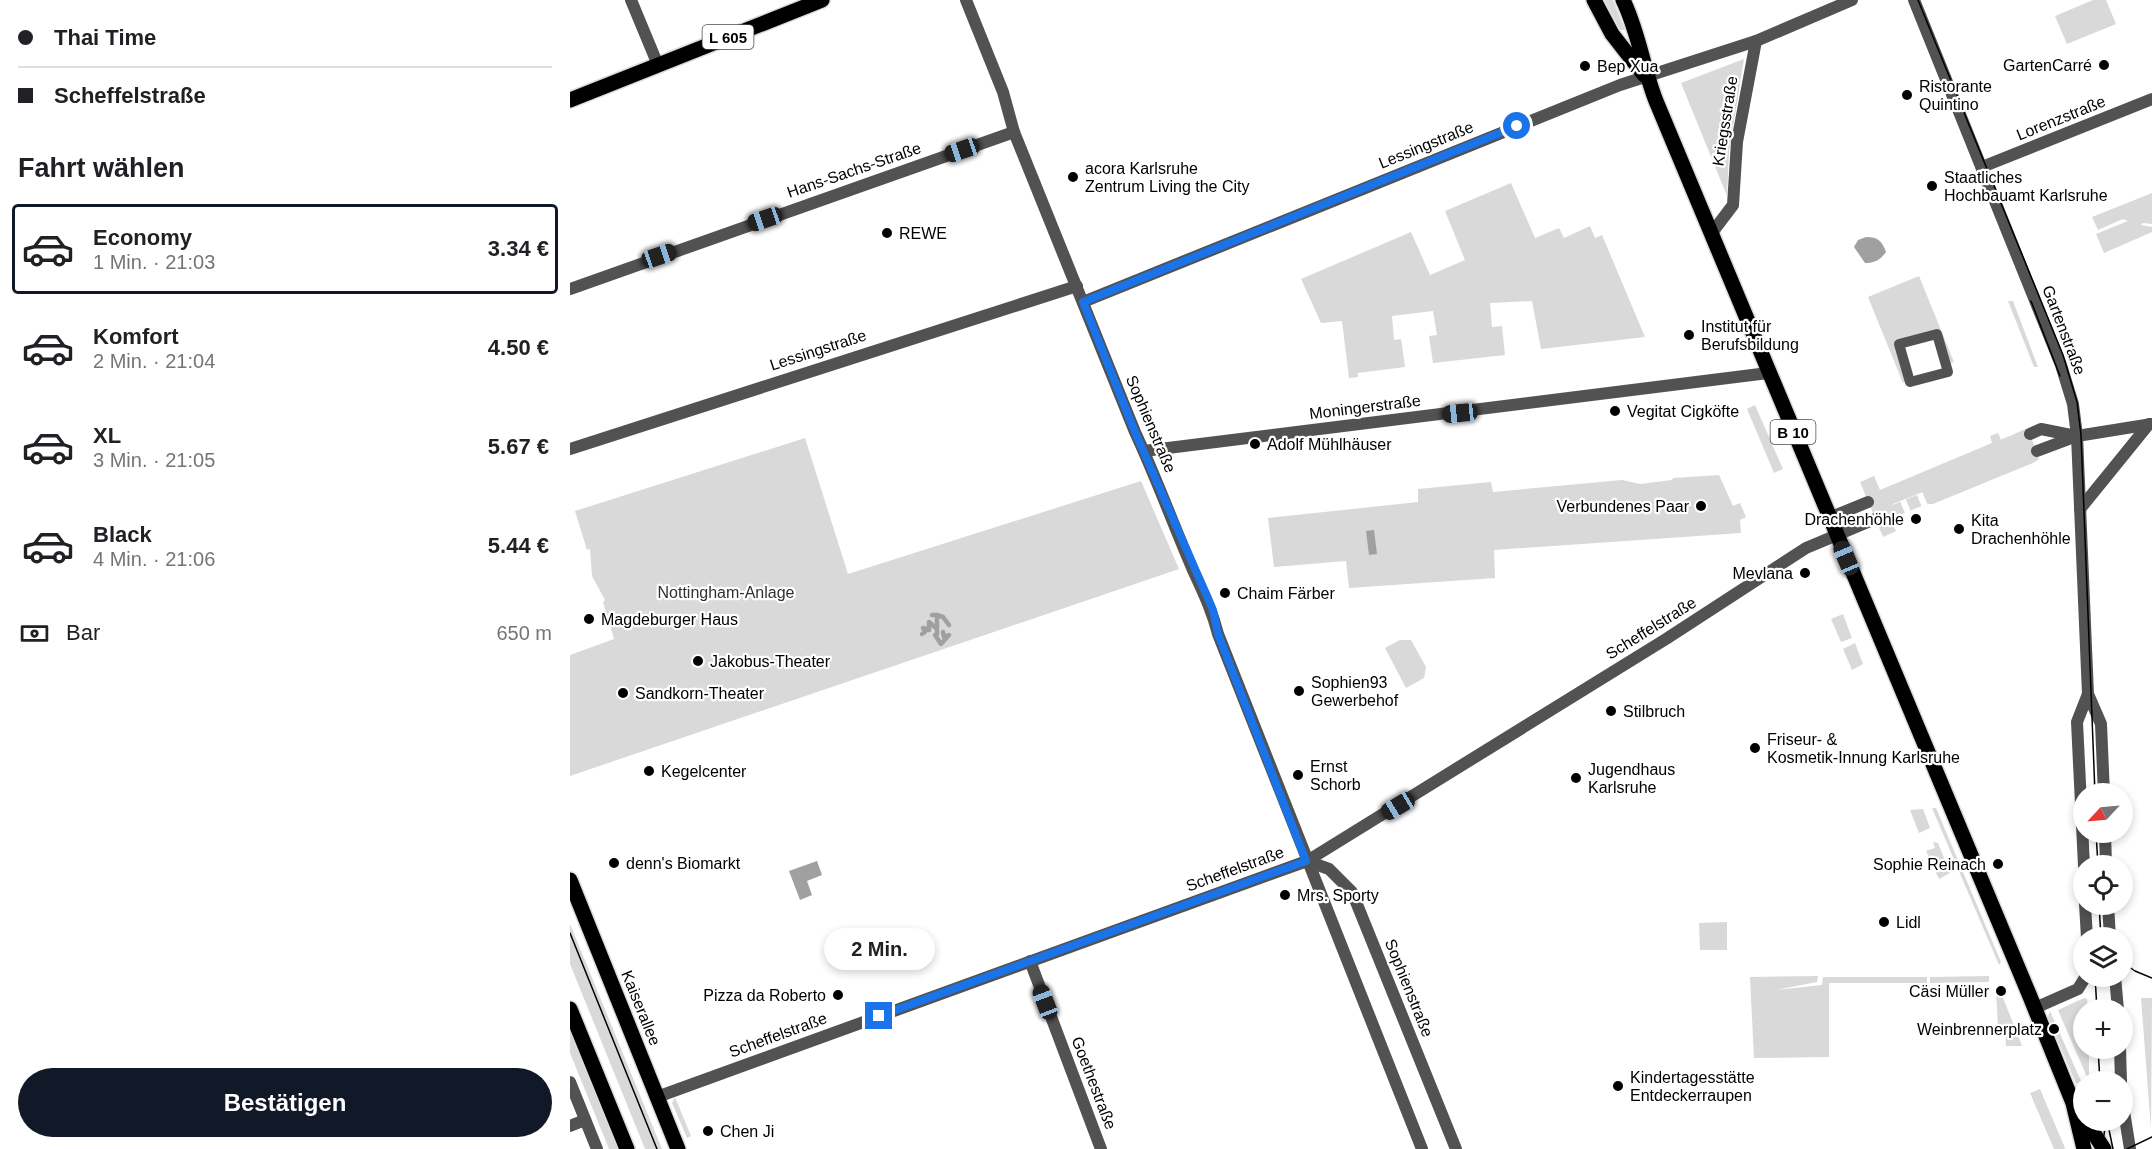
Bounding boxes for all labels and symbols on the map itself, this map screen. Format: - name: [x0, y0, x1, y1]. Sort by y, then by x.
- road number: L 605: [702, 25, 754, 49]
- place label: GartenCarré: [2003, 57, 2092, 74]
- place label: Bep Xua: [1597, 58, 1658, 75]
- marker: GartenCarré: [2097, 58, 2111, 72]
- marker: Bep Xua: [1578, 59, 1592, 73]
- street label: Kriegsstraße: [1710, 75, 1741, 167]
- place label: Ristorante Quintino: [1919, 78, 1992, 113]
- marker: Ristorante Quintino: [1900, 88, 1914, 102]
- street label: Lorenzstraße: [2014, 92, 2108, 144]
- route start: [1503, 112, 1530, 139]
- street label: Lessingstraße: [1376, 118, 1476, 172]
- car: [942, 136, 982, 164]
- street label: Hans-Sachs-Straße: [785, 139, 923, 201]
- place label: acora Karlsruhe Zentrum Living the City: [1085, 160, 1250, 195]
- place label: Staatliches Hochbauamt Karlsruhe: [1944, 169, 2108, 204]
- marker: acora Karlsruhe Zentrum Living the City: [1066, 170, 1080, 184]
- marker: Staatliches Hochbauamt Karlsruhe: [1925, 179, 1939, 193]
- car: [745, 205, 785, 233]
- place label: REWE: [899, 225, 947, 242]
- marker: REWE: [880, 226, 894, 240]
- car: [639, 242, 679, 270]
- street label: Gartenstraße: [2039, 283, 2089, 377]
- place label: Institut für Berufsbildung: [1701, 318, 1799, 353]
- street label: Lessingstraße: [768, 326, 869, 374]
- marker: Institut für Berufsbildung: [1682, 328, 1696, 342]
- street label: Sophienstraße: [1123, 373, 1179, 475]
- street label: Moningerstraße: [1308, 392, 1422, 422]
- car: [1441, 402, 1479, 424]
- place label: Vegitat Cigköfte: [1627, 403, 1739, 420]
- marker: Vegitat Cigköfte: [1608, 404, 1622, 418]
- road number: B 10: [1770, 420, 1816, 444]
- place label: Adolf Mühlhäuser: [1267, 436, 1392, 453]
- marker: Adolf Mühlhäuser: [1248, 437, 1262, 451]
- place label: Verbundenes Paar: [1556, 498, 1690, 515]
- marker: Verbundenes Paar: [1694, 499, 1708, 513]
- place label: Drachenhöhle: [1804, 511, 1904, 528]
- marker: Drachenhöhle: [1909, 512, 1923, 526]
- place label: Kita Drachenhöhle: [1971, 512, 2071, 547]
- marker: Kita Drachenhöhle: [1952, 522, 1966, 536]
- car: [1831, 538, 1861, 578]
- place label: Mevlana: [1733, 565, 1793, 582]
- marker: Mevlana: [1798, 566, 1812, 580]
- park label: Nottingham-Anlage: [658, 584, 795, 601]
- place label: Chaim Färber: [1237, 585, 1335, 602]
- marker: Chaim Färber: [1218, 586, 1232, 600]
- street label: Scheffelstraße: [1603, 593, 1699, 662]
- place label: Magdeburger Haus: [601, 611, 738, 628]
- marker: Magdeburger Haus: [582, 612, 596, 626]
- place label: Jakobus-Theater: [710, 653, 831, 670]
- marker: Jakobus-Theater: [691, 654, 705, 668]
- place label: Sophien93 Gewerbehof: [1311, 674, 1399, 709]
- marker: Sophien93 Gewerbehof: [1292, 684, 1306, 698]
- place label: Sandkorn-Theater: [635, 685, 765, 702]
- marker: Sandkorn-Theater: [616, 686, 630, 700]
- place label: Stilbruch: [1623, 703, 1685, 720]
- marker: Stilbruch: [1604, 704, 1618, 718]
- place label: Friseur- & Kosmetik-Innung Karlsruhe: [1767, 731, 1960, 766]
- marker: Friseur- & Kosmetik-Innung Karlsruhe: [1748, 741, 1762, 755]
- place label: Ernst Schorb: [1310, 758, 1361, 793]
- place label: Jugendhaus Karlsruhe: [1588, 761, 1675, 796]
- place label: Kegelcenter: [661, 763, 747, 780]
- marker: Kegelcenter: [642, 764, 656, 778]
- marker: Ernst Schorb: [1291, 768, 1305, 782]
- marker: Jugendhaus Karlsruhe: [1569, 771, 1583, 785]
- north arrow: [2073, 783, 2133, 843]
- car: [1378, 789, 1418, 823]
- street label: Scheffelstraße: [1184, 843, 1286, 895]
- place label: denn's Biomarkt: [626, 855, 741, 872]
- marker: denn's Biomarkt: [607, 856, 621, 870]
- place label: Sophie Reinach: [1873, 856, 1986, 873]
- marker: Sophie Reinach: [1991, 857, 2005, 871]
- place label: Mrs. Sporty: [1297, 887, 1379, 904]
- marker: Mrs. Sporty: [1278, 888, 1292, 902]
- place label: Lidl: [1896, 914, 1921, 931]
- marker: Lidl: [1877, 915, 1891, 929]
- callout: 2 Min.: [824, 929, 934, 971]
- street label: Sophienstraße: [1382, 937, 1436, 1040]
- street label: Kaiserallee: [618, 968, 664, 1048]
- car: [1030, 982, 1060, 1022]
- place label: Cäsi Müller: [1909, 983, 1990, 1000]
- marker: Cäsi Müller: [1994, 984, 2008, 998]
- place label: Pizza da Roberto: [703, 987, 826, 1004]
- marker: Pizza da Roberto: [831, 988, 845, 1002]
- route end: [865, 1002, 892, 1029]
- street label: Scheffelstraße: [727, 1009, 829, 1061]
- place label: Weinbrennerplatz: [1917, 1021, 2042, 1038]
- marker: Weinbrennerplatz: [2047, 1022, 2061, 1036]
- street label: Goethestraße: [1069, 1034, 1120, 1132]
- place label: Kindertagesstätte Entdeckerraupen: [1630, 1069, 1755, 1104]
- marker: Kindertagesstätte Entdeckerraupen: [1611, 1079, 1625, 1093]
- place label: Chen Ji: [720, 1123, 774, 1140]
- marker: Chen Ji: [701, 1124, 715, 1138]

